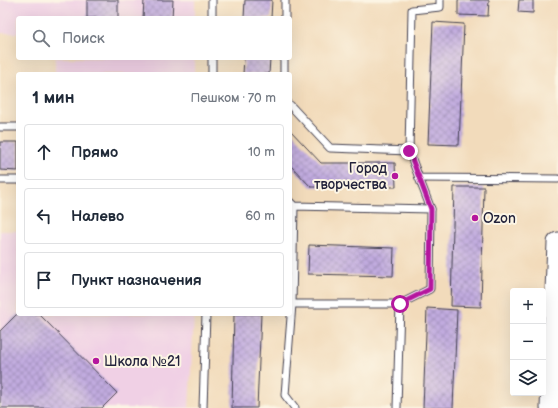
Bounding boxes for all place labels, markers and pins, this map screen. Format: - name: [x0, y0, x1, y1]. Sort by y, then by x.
- place label: Город творчества: [314, 160, 388, 193]
- marker: Город творчества: [390, 171, 400, 181]
- place label: Ozon: [483, 210, 516, 227]
- marker: Ozon: [470, 213, 480, 223]
- place label: Школа №21: [104, 353, 180, 370]
- marker: Школа №21: [91, 356, 101, 366]

